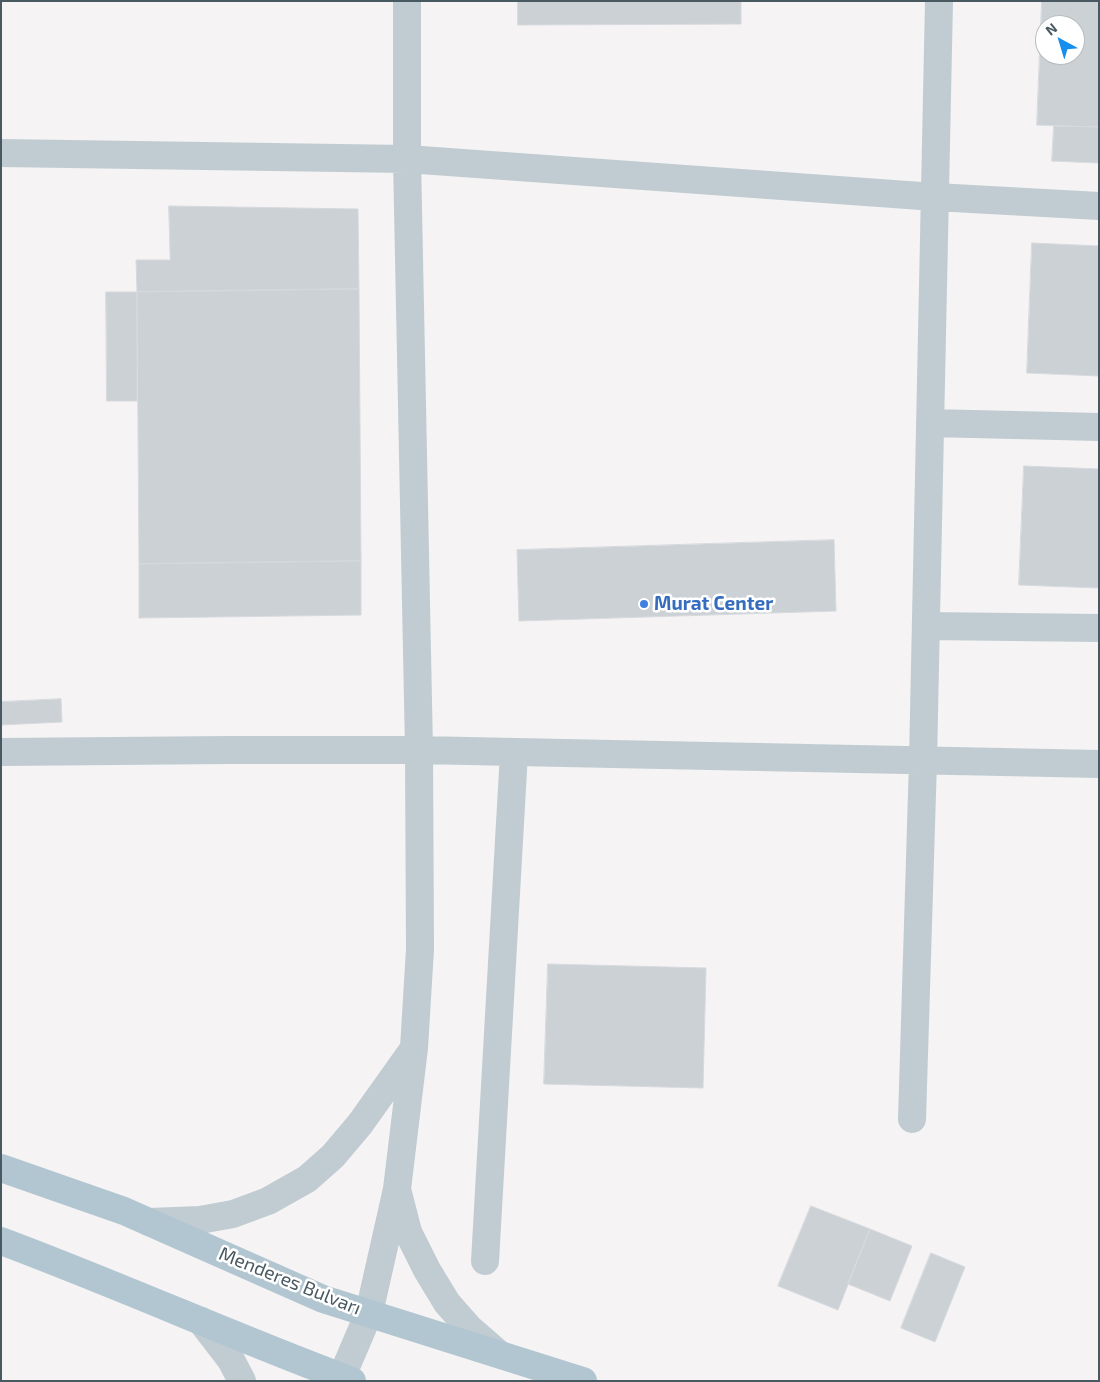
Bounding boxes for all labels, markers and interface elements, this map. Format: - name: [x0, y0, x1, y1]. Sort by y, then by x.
- north arrow: [1035, 15, 1085, 65]
- text: N: [1042, 19, 1060, 39]
- place label: Murat Center: [654, 593, 773, 615]
- marker: Murat Center: [638, 598, 650, 610]
- street label: Menderes Bulvarı: [216, 1242, 364, 1320]

